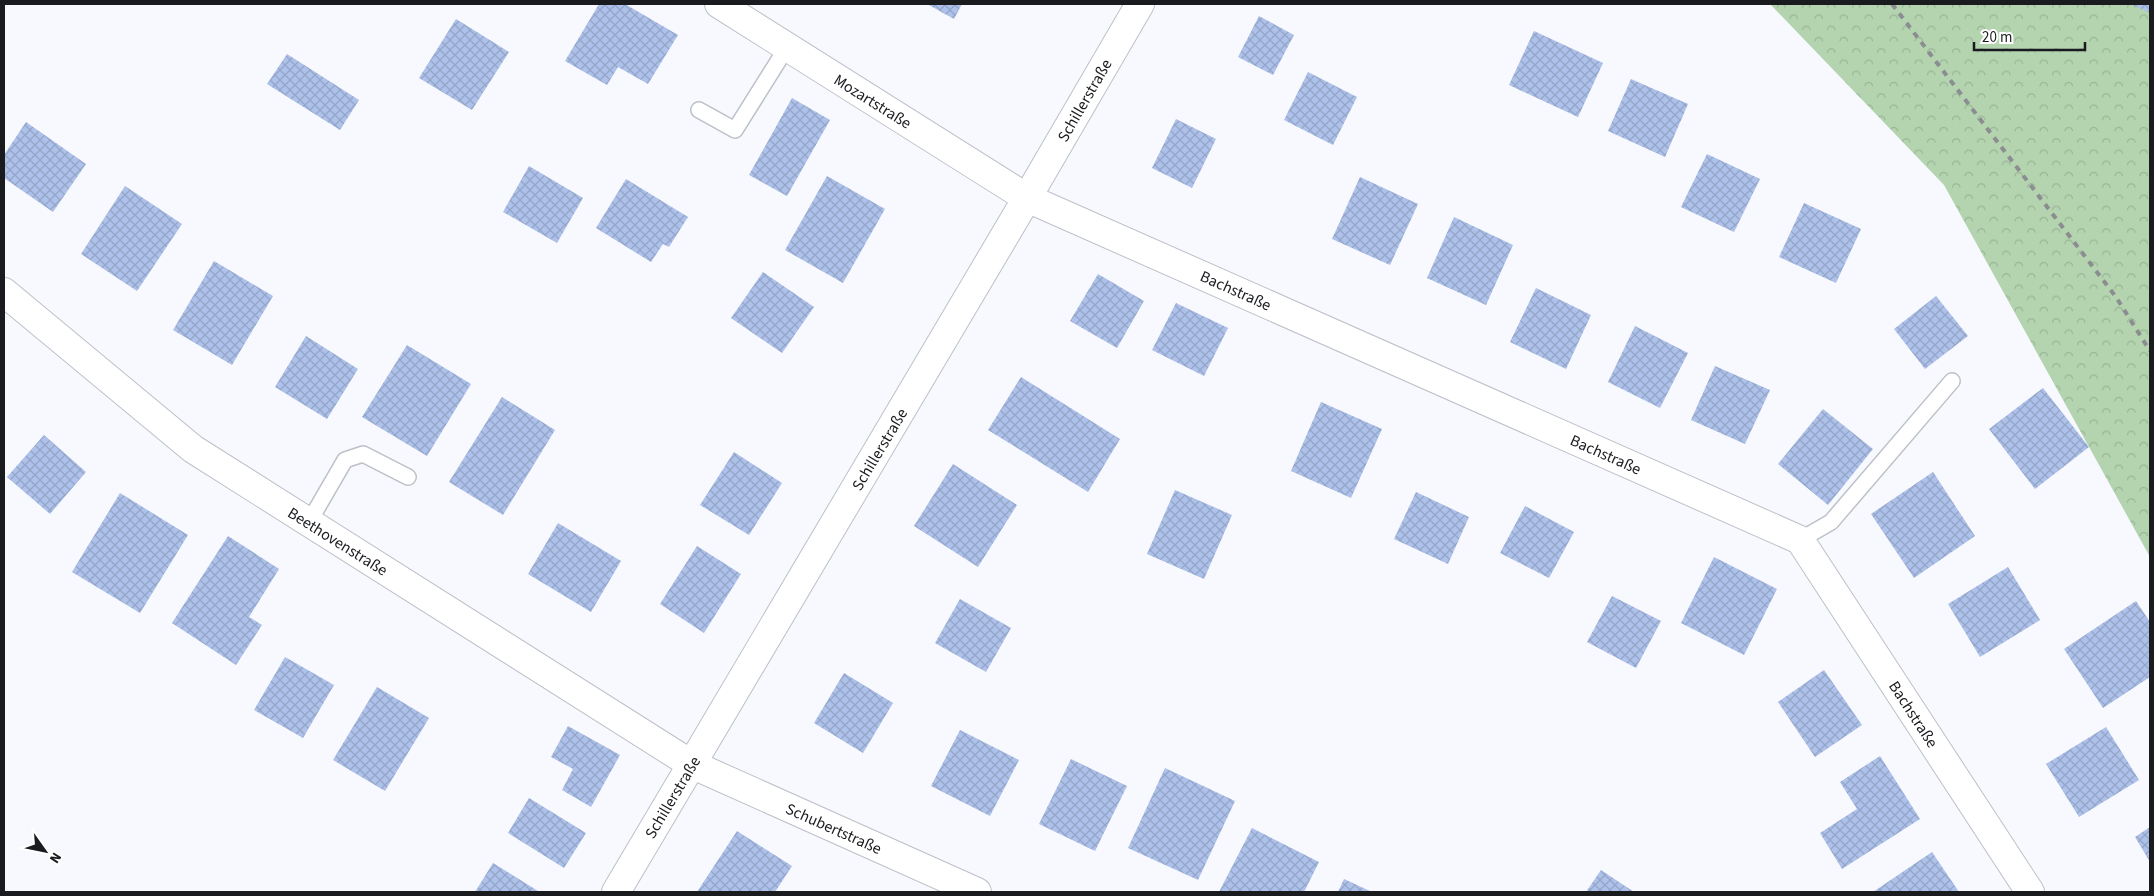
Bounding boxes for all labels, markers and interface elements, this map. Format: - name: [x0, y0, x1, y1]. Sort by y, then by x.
- scale bar: [1974, 20, 2085, 52]
- text: 20 m: [1982, 27, 2012, 48]
- street label: Schillerstraße: [1052, 55, 1117, 146]
- street label: Mozartstraße: [829, 69, 916, 134]
- street label: Bachstraße: [1197, 265, 1275, 316]
- street label: Schillerstraße: [847, 404, 913, 495]
- street label: Bachstraße: [1567, 429, 1645, 480]
- street label: Beethovenstraße: [283, 502, 392, 581]
- street label: Bachstraße: [1883, 677, 1943, 752]
- street label: Schillerstraße: [640, 752, 706, 843]
- street label: Schubertstraße: [782, 798, 885, 860]
- north arrow: [20, 826, 70, 876]
- text: N: [44, 848, 66, 867]

